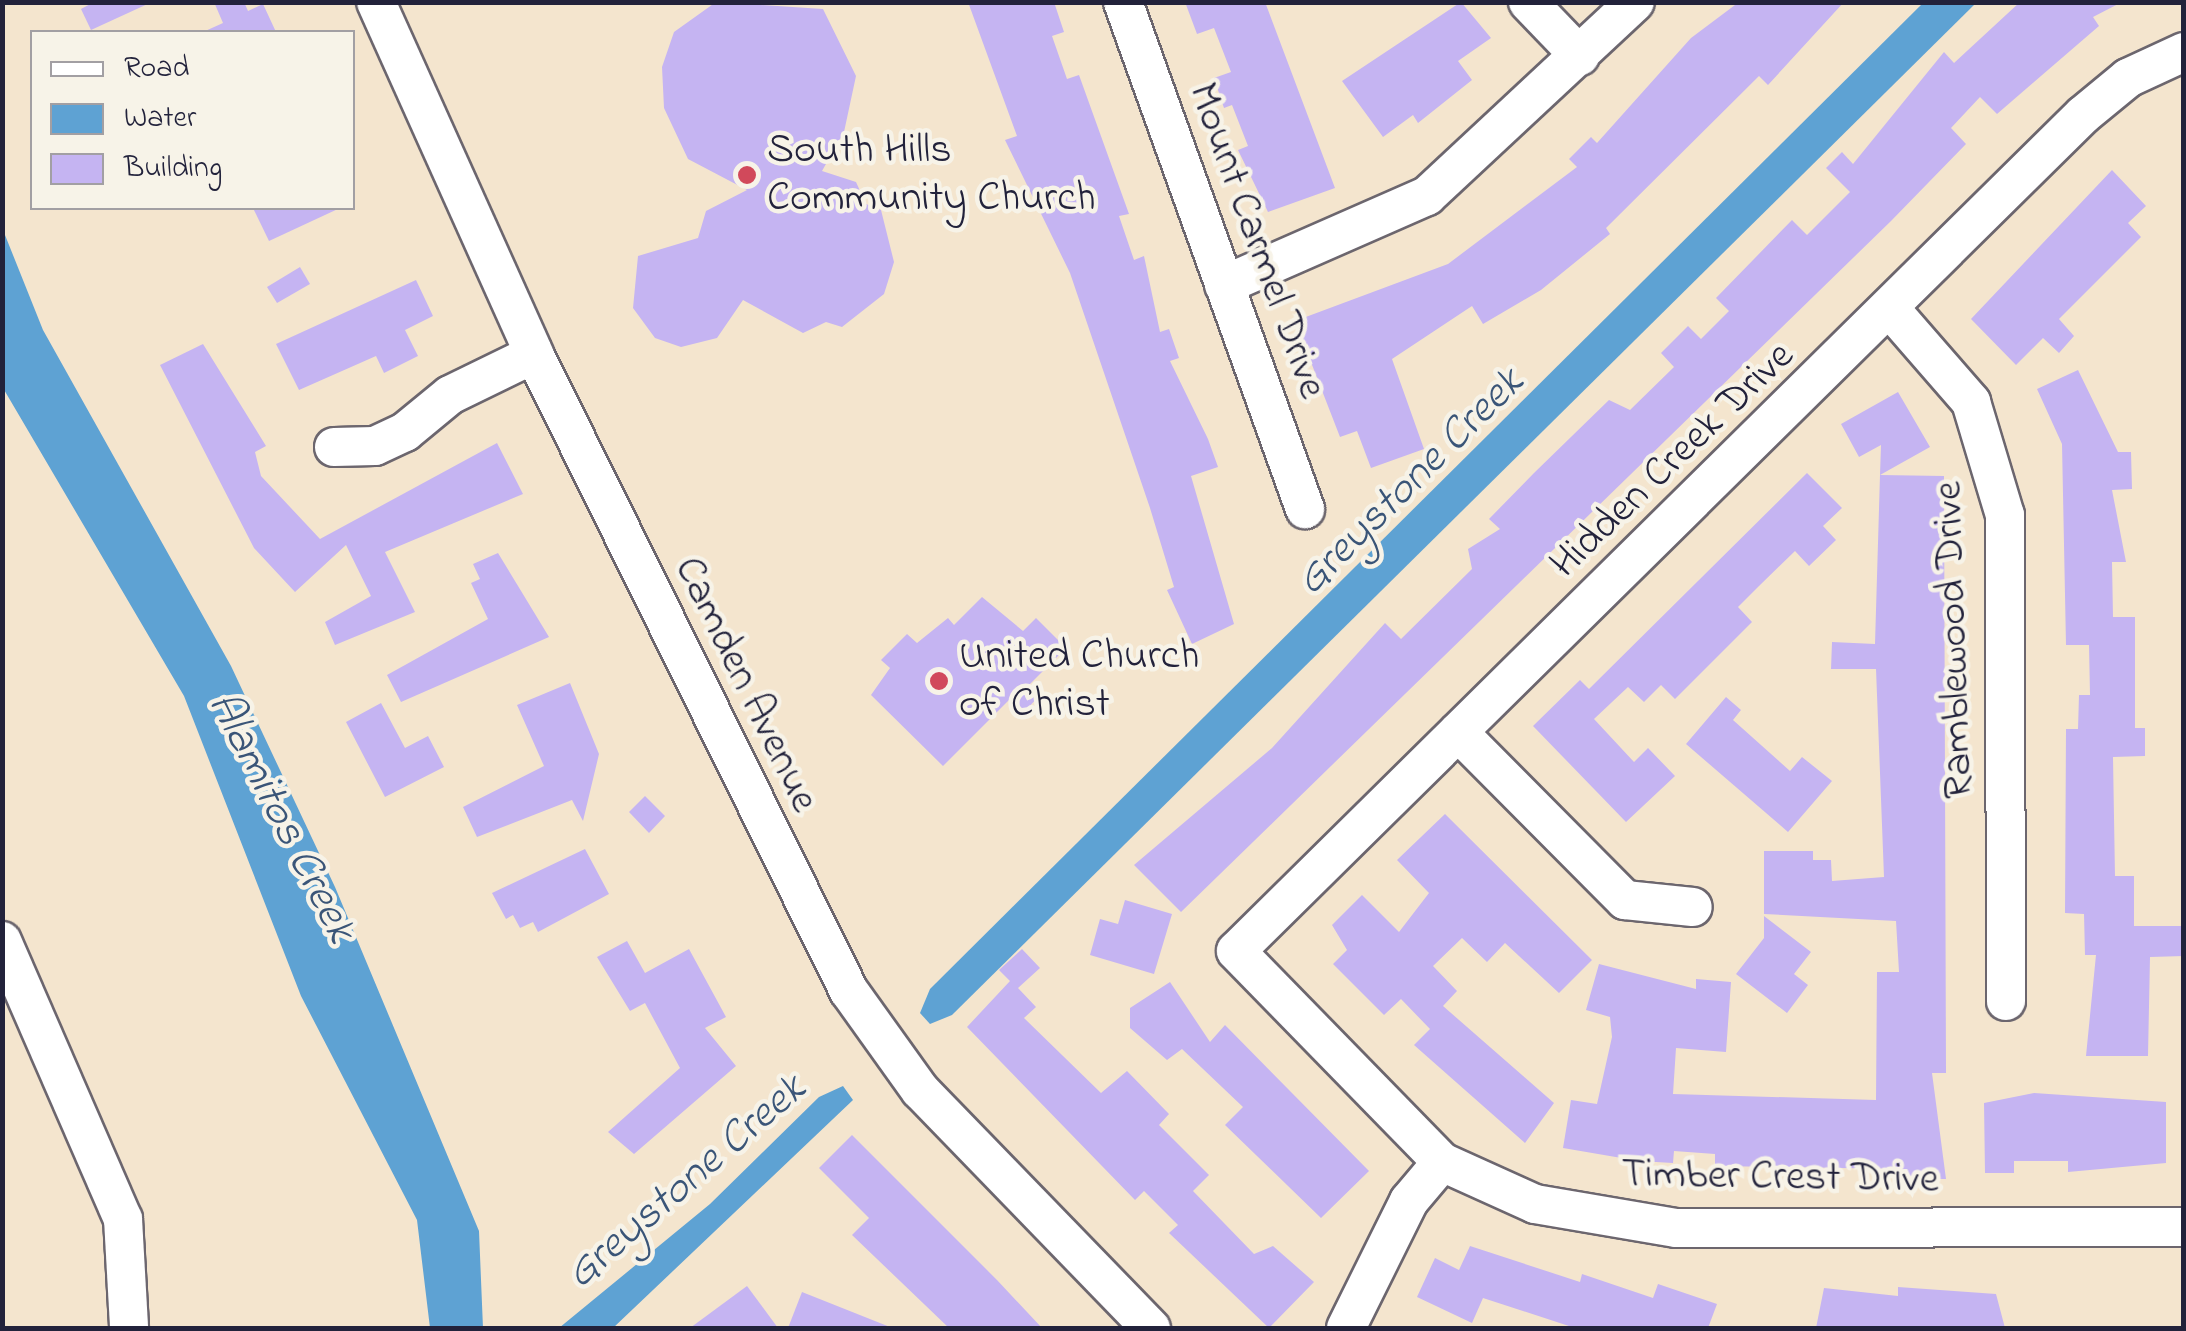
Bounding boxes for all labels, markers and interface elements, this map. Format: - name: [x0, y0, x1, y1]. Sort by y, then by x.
- legend: [30, 30, 355, 210]
- text: Road: [124, 47, 189, 91]
- street label: Mount Carmel Drive: [1176, 76, 1336, 406]
- text: Water: [124, 97, 196, 141]
- place label: South Hills Community Church: [767, 126, 1096, 224]
- text: Building: [124, 147, 222, 191]
- marker: South Hills Community Church: [736, 164, 758, 186]
- street label: Hidden Creek Drive: [1541, 332, 1805, 590]
- water label: Greystone Creek: [1285, 357, 1537, 609]
- street label: Ramblewood Drive: [1924, 480, 1986, 800]
- street label: Camden Avenue: [662, 549, 828, 821]
- place label: United Church of Christ: [959, 632, 1199, 730]
- marker: United Church of Christ: [928, 670, 950, 692]
- water label: Alamitos Creek: [194, 684, 366, 952]
- water label: Greystone Creek: [556, 1064, 818, 1302]
- street label: Timber Crest Drive: [1621, 1150, 1939, 1206]

